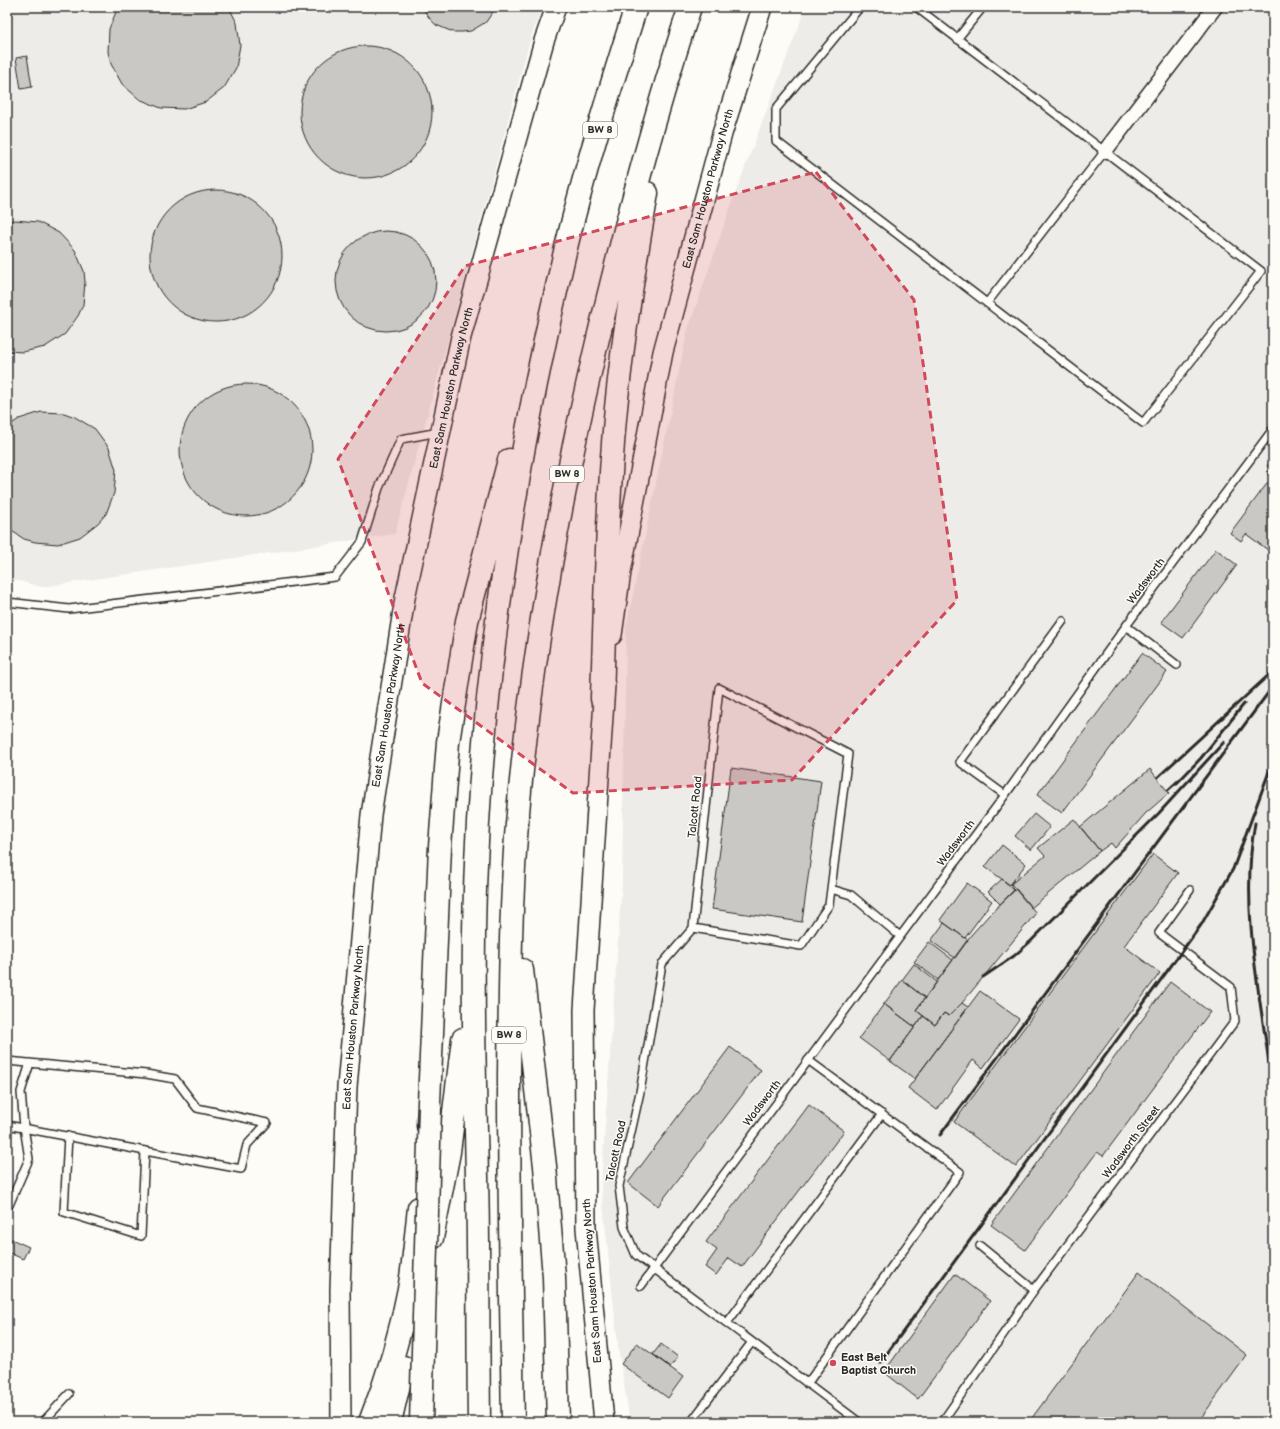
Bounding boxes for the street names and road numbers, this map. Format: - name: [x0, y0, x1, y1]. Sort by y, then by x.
- street label: East Sam Houston Parkway North: [679, 107, 736, 270]
- road number: BW 8: [583, 122, 617, 138]
- street label: East Sam Houston Parkway North: [426, 305, 476, 470]
- road number: BW 8: [550, 466, 584, 482]
- street label: Wadsworth: [1124, 555, 1168, 607]
- street label: East Sam Houston Parkway North: [369, 623, 407, 788]
- street label: Talcott Road: [685, 775, 705, 839]
- street label: Wadsworth: [934, 817, 978, 869]
- street label: East Sam Houston Parkway North: [340, 944, 366, 1110]
- road number: BW 8: [492, 1027, 526, 1043]
- street label: Wadsworth: [740, 1077, 784, 1129]
- street label: Wadsworth Street: [1100, 1103, 1163, 1181]
- street label: Talcott Road: [603, 1119, 629, 1183]
- street label: East Sam Houston Parkway North: [580, 1198, 604, 1364]

